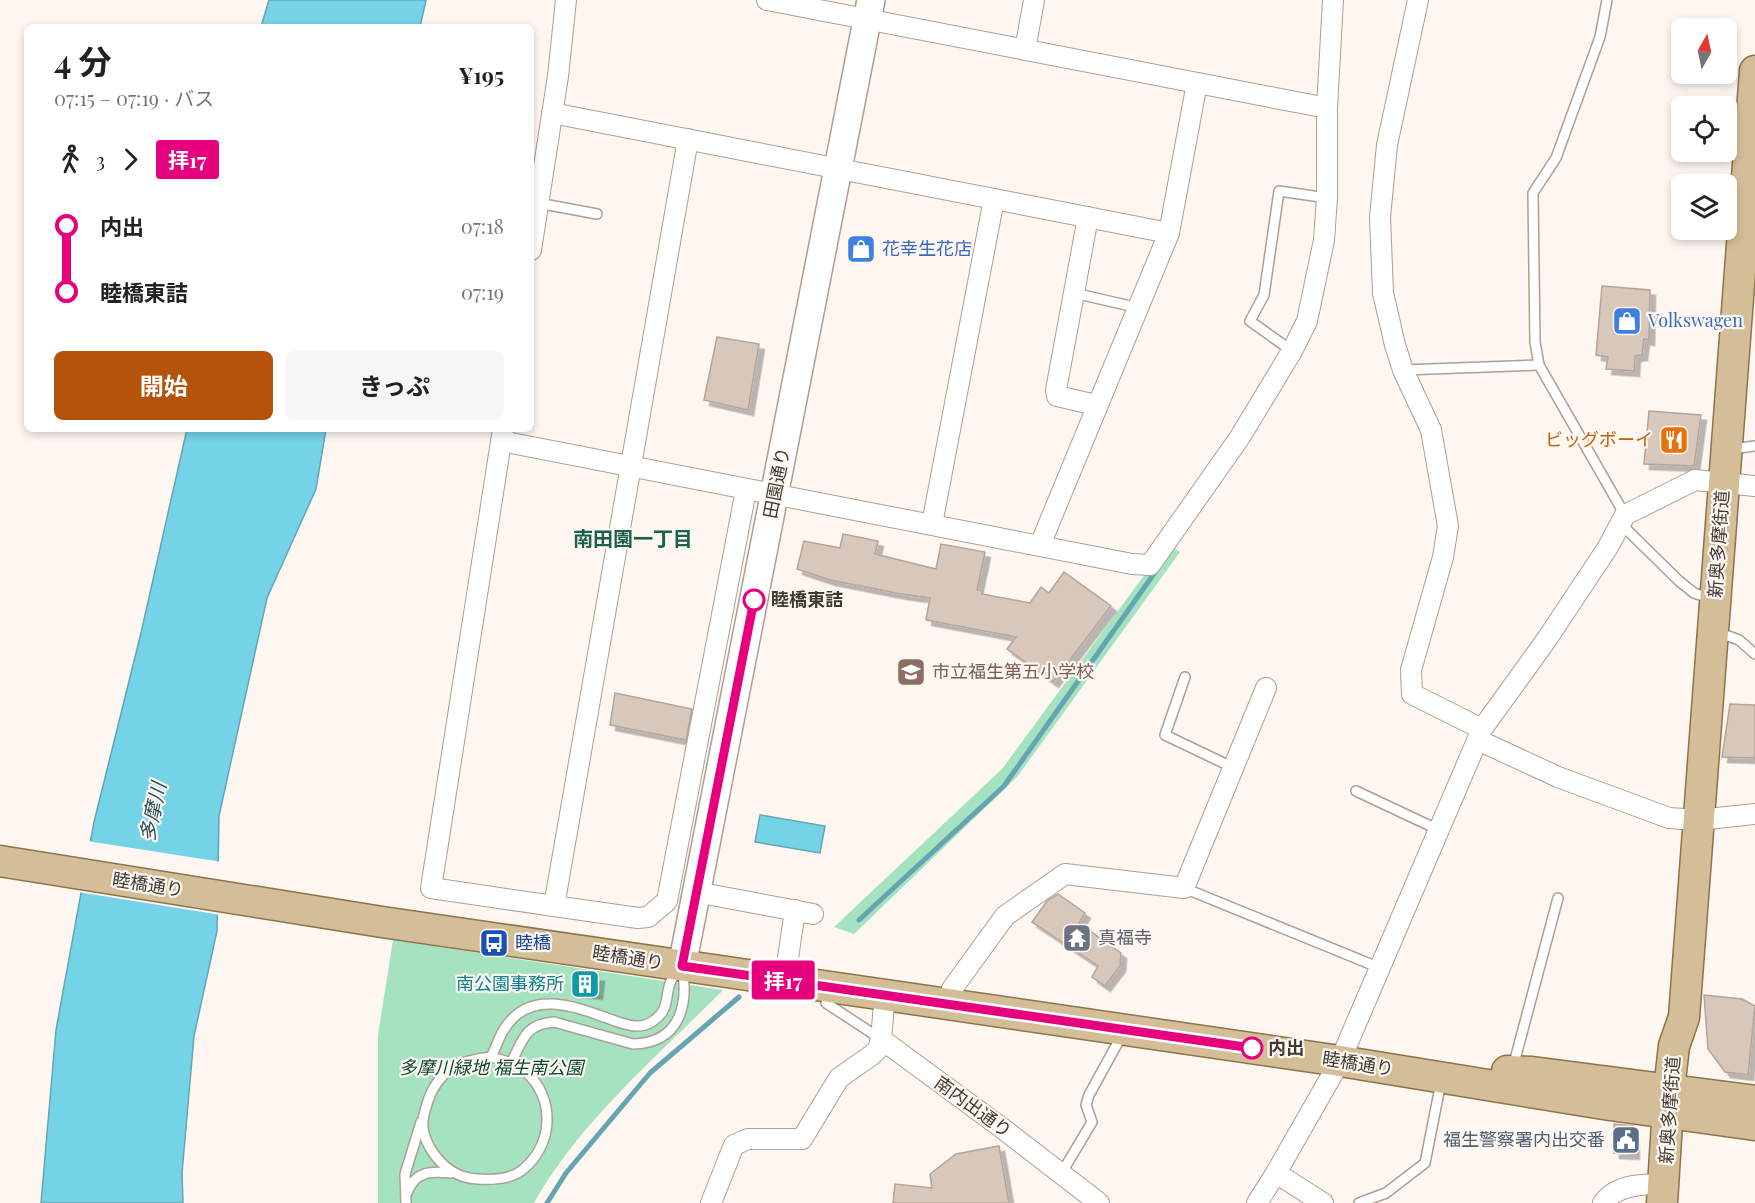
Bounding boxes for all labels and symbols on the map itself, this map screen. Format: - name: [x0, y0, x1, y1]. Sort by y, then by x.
- north arrow: [1671, 18, 1737, 84]
- shop icon: 花幸生花店: [845, 233, 877, 265]
- place label: 花幸生花店: [882, 236, 972, 260]
- shop icon: Volkswagen: [1611, 305, 1643, 337]
- place label: Volkswagen: [1647, 308, 1743, 332]
- restaurant icon: ビッグボーイ: [1658, 424, 1690, 456]
- place label: ビッグボーイ: [1545, 427, 1653, 451]
- street label: 田園通り: [757, 445, 795, 520]
- street label: 新奥多摩街道: [1702, 489, 1734, 599]
- district label: 南田園一丁目: [573, 524, 693, 551]
- place label: 睦橋東詰: [771, 587, 843, 611]
- marker: 睦橋東詰: [743, 589, 765, 611]
- school or university icon: 市立福生第五小学校: [895, 656, 927, 688]
- place label: 市立福生第五小学校: [932, 659, 1094, 683]
- water label: 多摩川: [132, 778, 171, 844]
- street label: 睦橋通り: [111, 867, 186, 901]
- temple icon: 真福寺: [1061, 922, 1093, 954]
- place label: 真福寺: [1098, 925, 1152, 949]
- bus stop icon: 睦橋: [478, 927, 510, 959]
- place label: 睦橋: [515, 930, 551, 954]
- street label: 睦橋通り: [591, 940, 666, 974]
- line badge: 拝17: [748, 960, 818, 1000]
- building icon: 南公園事務所: [569, 968, 601, 1000]
- place label: 南公園事務所: [456, 971, 564, 995]
- place label: 内出: [1268, 1035, 1304, 1059]
- marker: 内出: [1241, 1037, 1263, 1059]
- street label: 睦橋通り: [1321, 1046, 1396, 1080]
- park label: 多摩川緑地 福生南公園: [399, 1055, 586, 1079]
- street label: 新奥多摩街道: [1653, 1055, 1685, 1165]
- street label: 南内出通り: [930, 1070, 1017, 1142]
- public building icon: 福生警察署内出交番: [1610, 1124, 1642, 1156]
- place label: 福生警察署内出交番: [1443, 1127, 1605, 1151]

